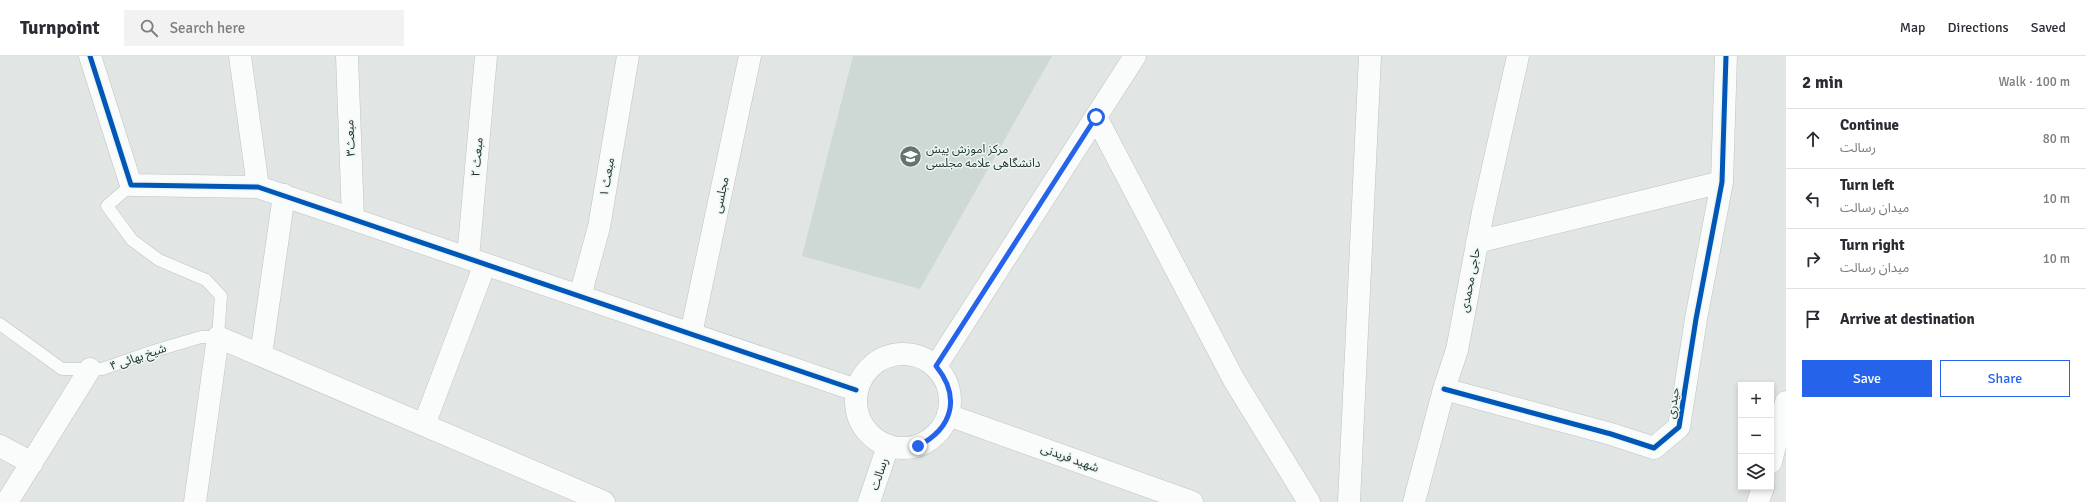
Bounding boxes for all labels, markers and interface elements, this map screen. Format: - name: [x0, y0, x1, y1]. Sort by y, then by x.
- search box: [124, 10, 404, 46]
- text: Turnpoint: [20, 16, 100, 40]
- icon: search: [138, 17, 160, 39]
- text: Search here: [170, 19, 245, 37]
- text: Map: [1900, 19, 1926, 36]
- text: Directions: [1948, 19, 2009, 36]
- text: Saved: [2031, 19, 2066, 36]
- text: 2 min: [1802, 72, 1843, 93]
- text: Walk · 100 m: [1999, 74, 2070, 90]
- route start: [1087, 108, 1105, 126]
- text: Continue: [1840, 116, 1899, 134]
- street label: مبعث۳: [342, 119, 359, 157]
- icon: ahead: [1802, 128, 1824, 150]
- text: 80 m: [2043, 131, 2070, 147]
- street label: مبعث ۲: [468, 137, 487, 177]
- text: رسالت: [1840, 140, 1876, 156]
- place label: مرکز اموزش پیش دانشگاهی علامه مجلسی: [926, 142, 1041, 171]
- school or university icon: مرکز اموزش پیش دانشگاهی علامه مجلسی: [898, 143, 924, 169]
- street label: مبعث ۱: [597, 156, 618, 198]
- street label: مجلسی: [710, 176, 733, 215]
- text: Turn left: [1840, 176, 1894, 194]
- icon: left: [1802, 188, 1824, 210]
- text: 10 m: [2043, 191, 2070, 207]
- text: میدان رسالت: [1840, 200, 1909, 216]
- text: Turn right: [1840, 236, 1905, 254]
- street label: حاجی محمدی: [1457, 247, 1484, 314]
- icon: right: [1802, 248, 1824, 270]
- text: 10 m: [2043, 251, 2070, 267]
- text: میدان رسالت: [1840, 260, 1909, 276]
- icon: arrive: [1802, 308, 1824, 330]
- text: Arrive at destination: [1840, 310, 1975, 328]
- street label: شیخ بهائی ۴: [108, 341, 169, 375]
- button: Save: [1802, 360, 1932, 397]
- button: Share: [1940, 360, 2070, 397]
- map controls: [1738, 382, 1774, 490]
- button: +: [1738, 382, 1774, 418]
- street label: حیدری: [1664, 386, 1683, 420]
- button: −: [1738, 418, 1774, 454]
- route end: [909, 437, 927, 455]
- street label: شهید فریدنی: [1039, 441, 1101, 476]
- button: layers: [1738, 454, 1774, 490]
- street label: رسالت: [867, 456, 892, 492]

